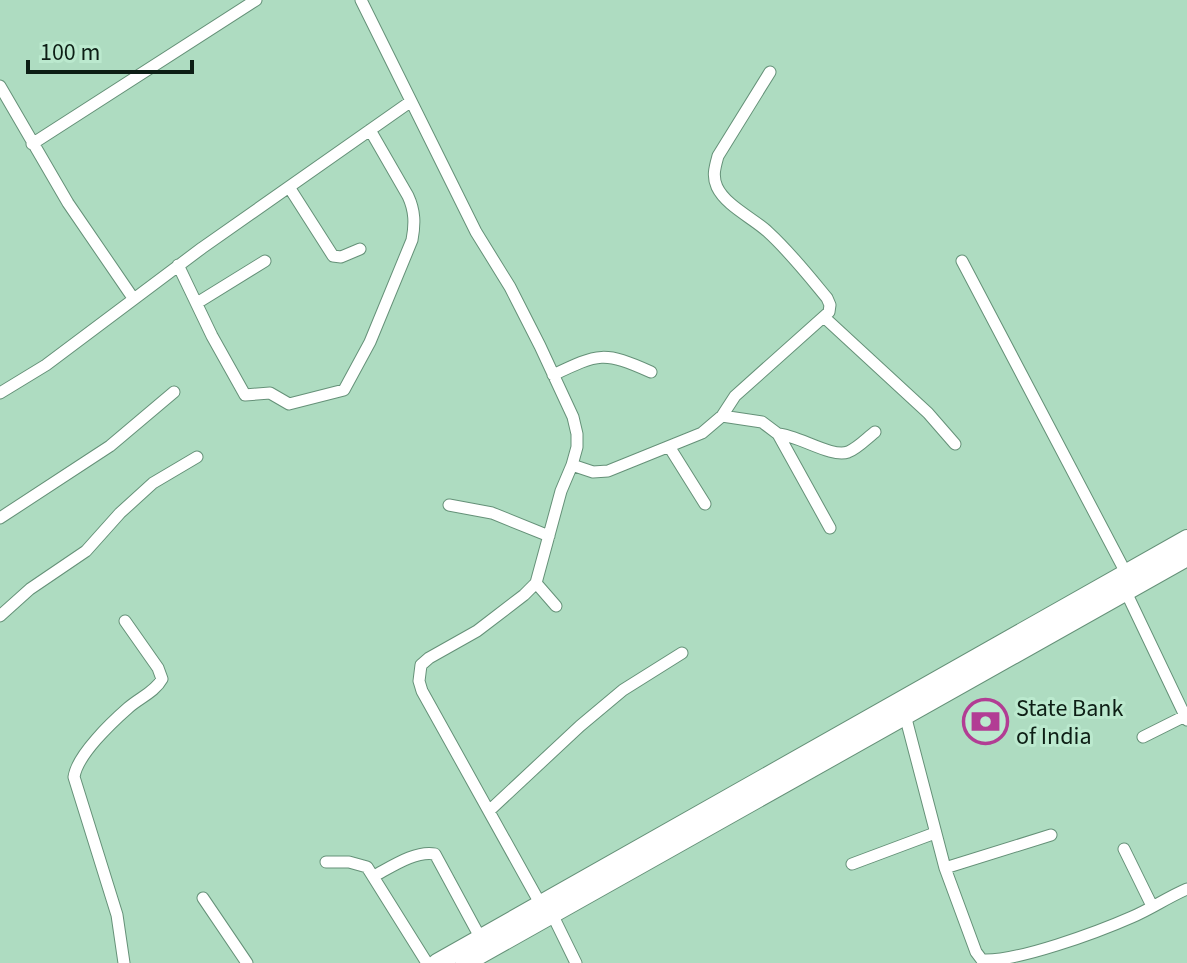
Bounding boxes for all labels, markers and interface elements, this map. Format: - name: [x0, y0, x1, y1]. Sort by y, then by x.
- scale bar: [28, 24, 192, 74]
- text: 100 m: [40, 35, 100, 70]
- place label: State Bank of India: [1016, 691, 1123, 754]
- bank icon: State Bank of India: [961, 698, 1009, 746]

